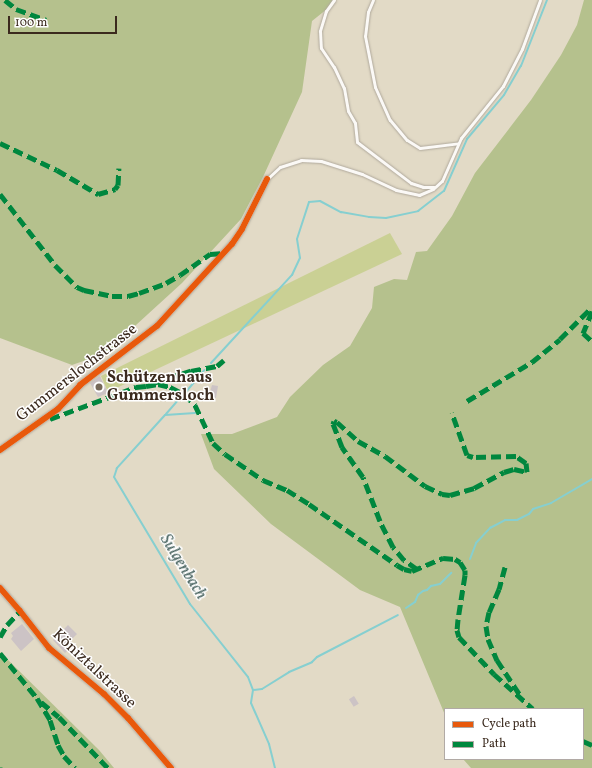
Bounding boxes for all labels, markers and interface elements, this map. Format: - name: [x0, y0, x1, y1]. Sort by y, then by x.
- scale bar: [10, 8, 119, 34]
- text: 100 m: [15, 15, 47, 31]
- street label: Gummerslochstrasse: [13, 320, 141, 426]
- place label: Schützenhaus Gummersloch: [107, 368, 214, 406]
- marker: Schützenhaus Gummersloch: [94, 382, 104, 392]
- water label: Sulgenbach: [155, 531, 211, 603]
- street label: Köniztalstrasse: [48, 625, 140, 713]
- legend: [444, 708, 584, 760]
- text: Cycle path: [482, 716, 537, 732]
- text: Path: [482, 736, 506, 752]

